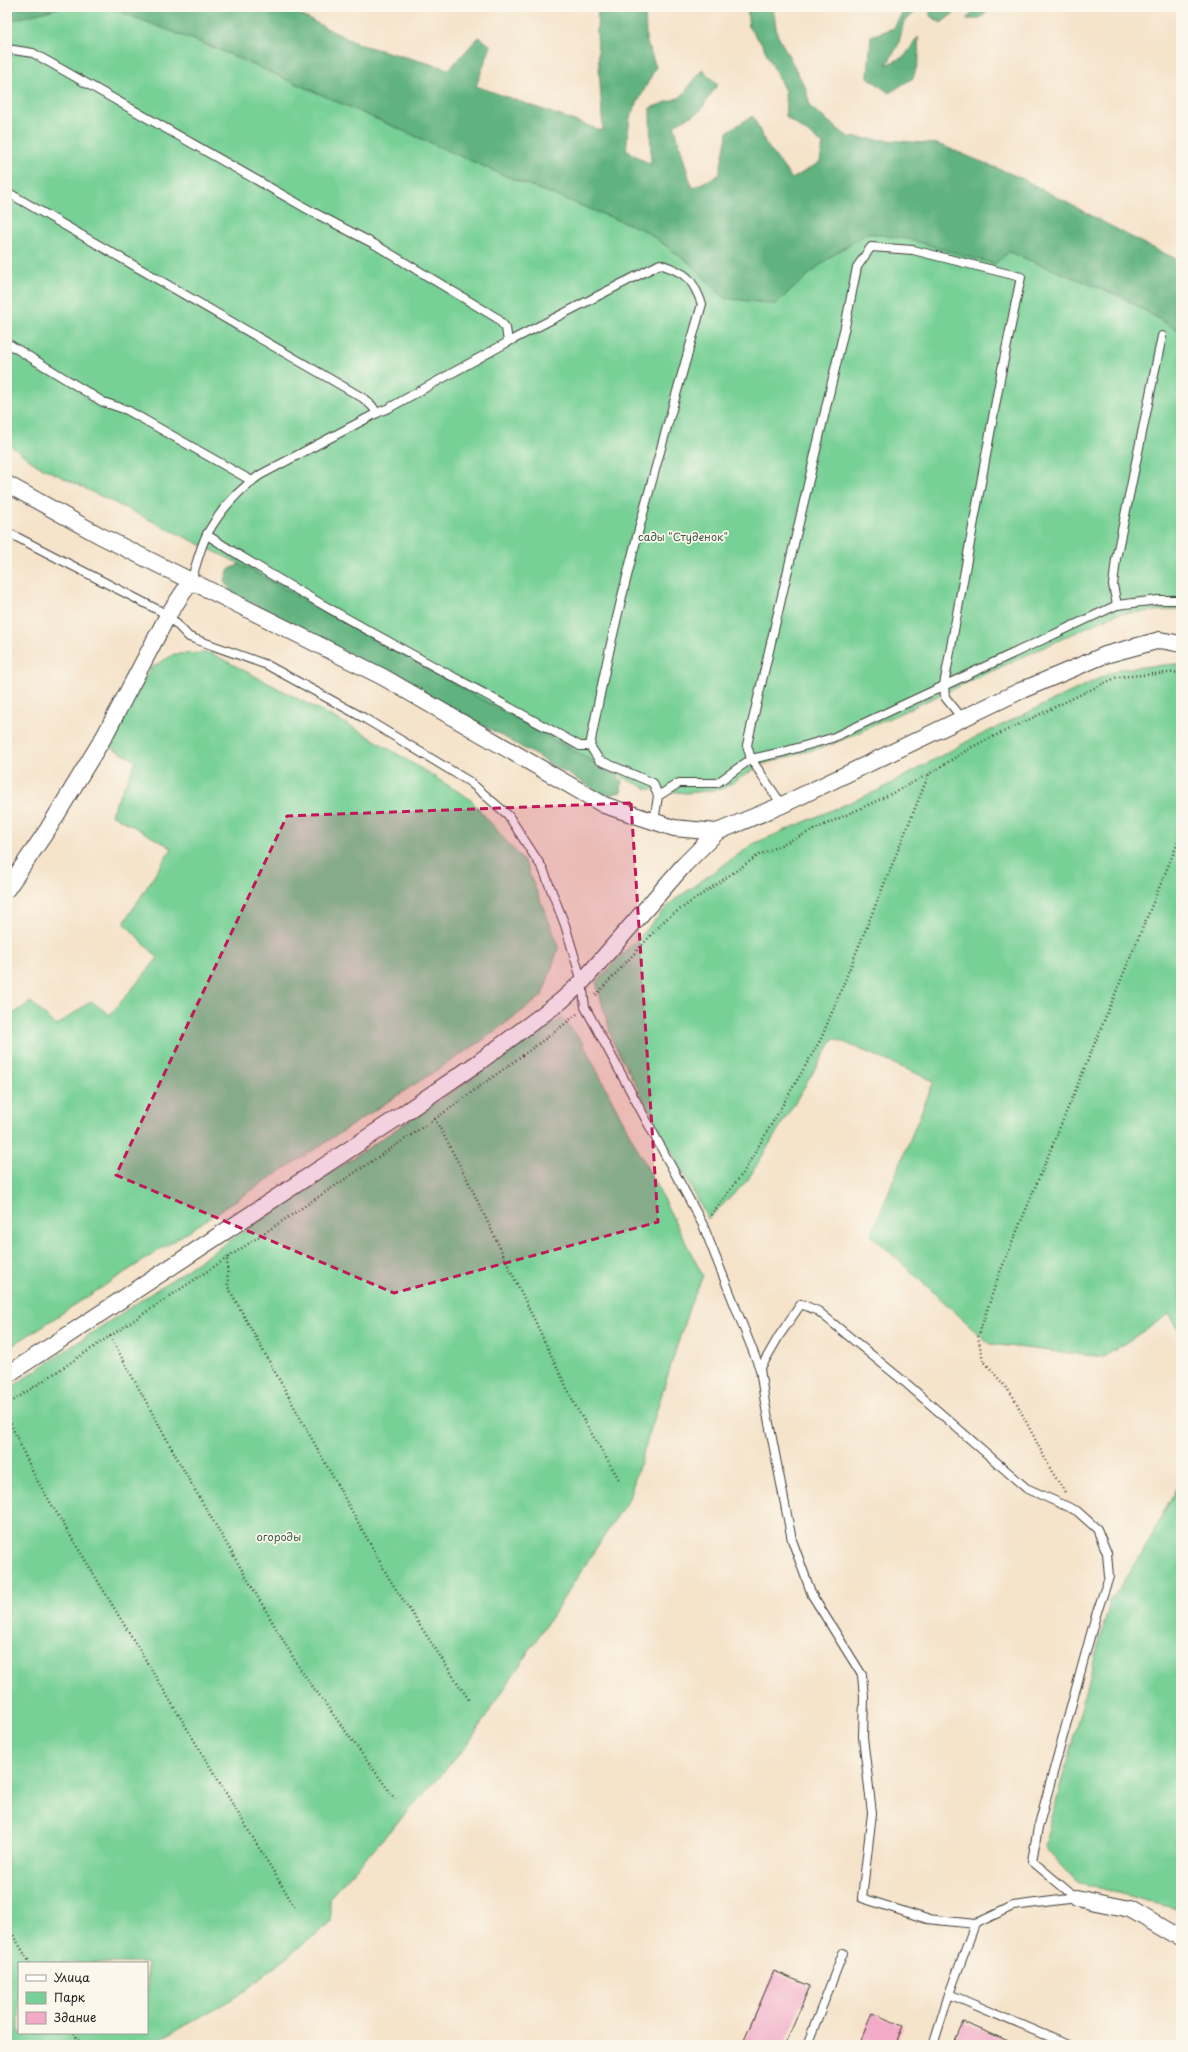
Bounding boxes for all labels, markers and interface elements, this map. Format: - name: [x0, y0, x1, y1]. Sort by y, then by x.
- park label: сады "Студенок": [638, 528, 728, 545]
- park label: огороды: [257, 1528, 301, 1545]
- legend: [18, 1962, 148, 2034]
- text: Улица: [54, 1968, 90, 1986]
- text: Парк: [54, 1988, 86, 2006]
- text: Здание: [54, 2008, 96, 2026]

